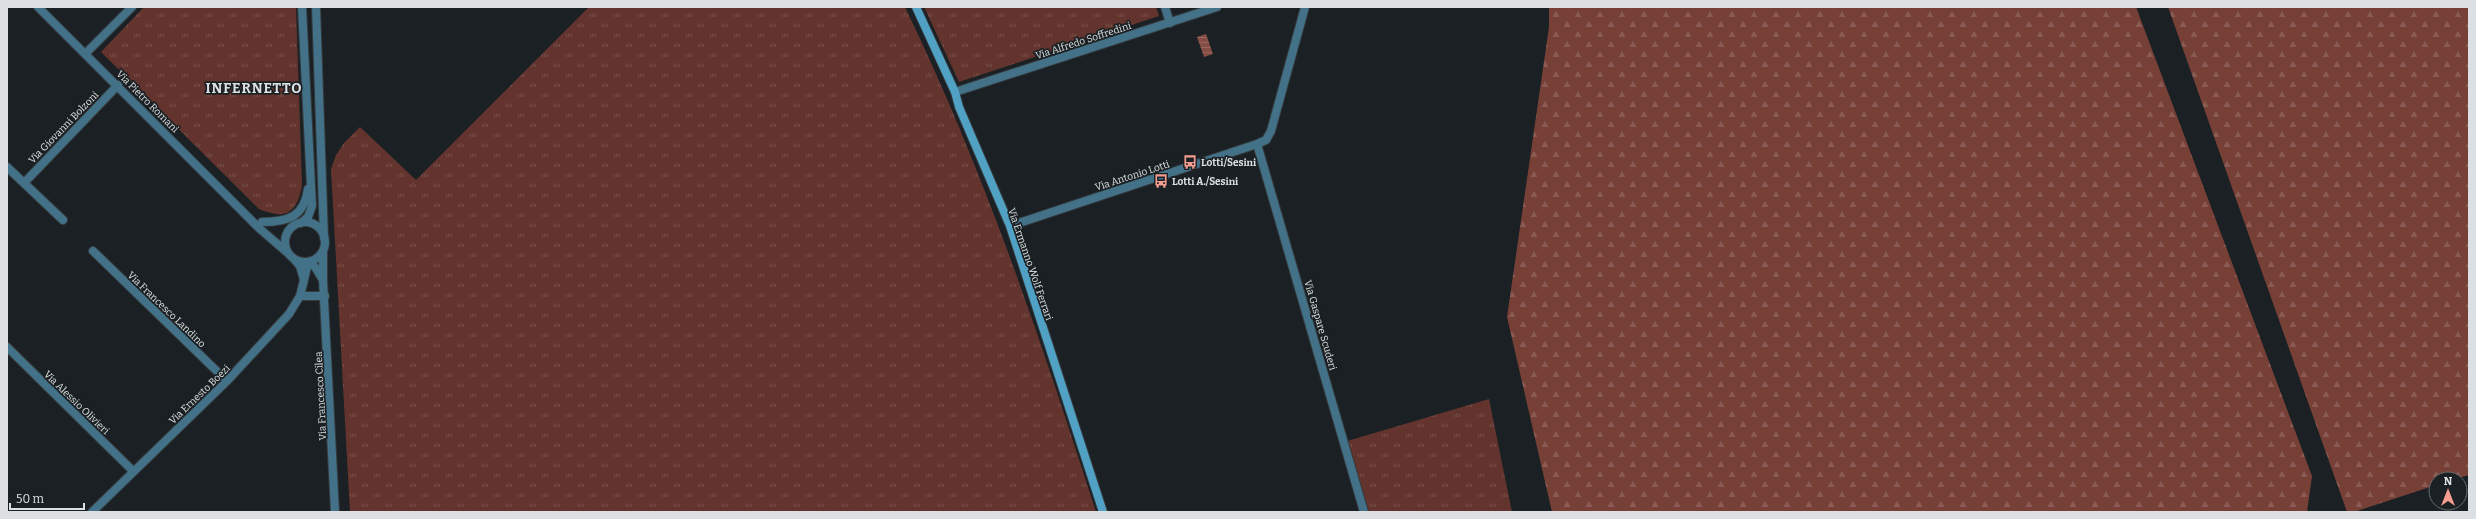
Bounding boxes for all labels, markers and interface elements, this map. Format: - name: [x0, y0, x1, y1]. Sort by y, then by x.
- street label: Via Alfredo Soffredini: [1034, 20, 1133, 62]
- street label: Via Pietro Romani: [114, 68, 181, 135]
- district label: INFERNETTO: [205, 80, 303, 97]
- street label: Via Giovanni Bolzoni: [26, 89, 101, 166]
- bus stop icon: Lotti/Sesini: [1182, 154, 1198, 170]
- place label: Lotti/Sesini: [1201, 157, 1257, 169]
- street label: Via Antonio Lotti: [1094, 158, 1171, 194]
- bus stop icon: Lotti A./Sesini: [1153, 173, 1169, 189]
- place label: Lotti A./Sesini: [1172, 176, 1239, 188]
- street label: Via Ermanno Wolf Ferrari: [1005, 207, 1055, 322]
- street label: Via Francesco Landino: [125, 269, 208, 350]
- street label: Via Gaspare Scuderi: [1301, 279, 1339, 372]
- street label: Via Francesco Cilea: [313, 351, 329, 441]
- street label: Via Ernesto Boezi: [167, 362, 233, 427]
- street label: Via Alessio Olivieri: [41, 368, 112, 437]
- north arrow: [2428, 471, 2468, 511]
- text: N: [2444, 475, 2453, 488]
- scale bar: [10, 485, 84, 511]
- text: 50 m: [16, 492, 45, 506]

